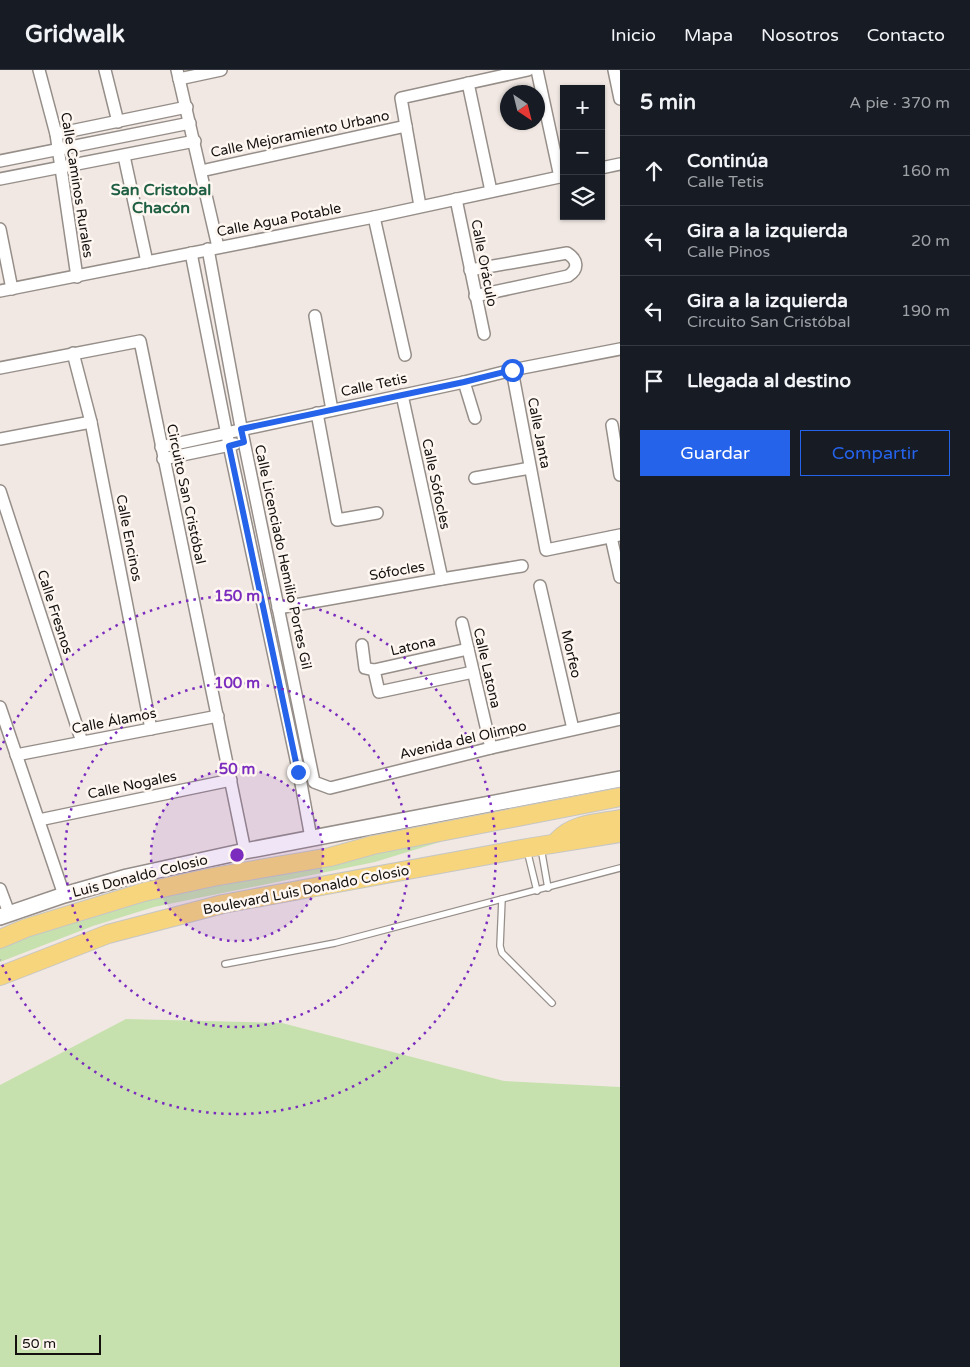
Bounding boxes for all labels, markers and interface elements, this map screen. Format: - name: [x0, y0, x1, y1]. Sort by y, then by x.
- text: Gridwalk: [25, 20, 125, 49]
- text: Inicio: [611, 24, 656, 46]
- text: Mapa: [684, 24, 733, 46]
- text: Nosotros: [761, 24, 839, 46]
- text: Contacto: [867, 24, 945, 46]
- north arrow: [500, 85, 545, 130]
- map controls: [560, 85, 605, 220]
- button: +: [560, 85, 605, 130]
- text: 5 min: [640, 90, 696, 115]
- text: A pie · 370 m: [849, 93, 950, 113]
- street label: Calle Mejoramiento Urbano: [209, 107, 391, 161]
- street label: Calle Caminos Rurales: [57, 111, 97, 259]
- button: −: [560, 130, 605, 175]
- text: Continúa: [687, 150, 769, 172]
- icon: ahead: [640, 157, 668, 185]
- text: 160 m: [901, 161, 950, 181]
- text: Calle Tetis: [687, 172, 764, 192]
- button: layers: [560, 175, 605, 220]
- district label: San Cristobal Chacón: [111, 180, 211, 218]
- street label: Calle Agua Potable: [215, 200, 343, 240]
- street label: Calle Oráculo: [467, 218, 501, 308]
- text: Gira a la izquierda: [687, 220, 848, 242]
- icon: left: [640, 227, 668, 255]
- text: 20 m: [911, 231, 950, 251]
- text: Calle Pinos: [687, 242, 770, 262]
- text: Gira a la izquierda: [687, 290, 848, 312]
- icon: left: [640, 297, 668, 325]
- text: 190 m: [901, 301, 950, 321]
- text: Circuito San Cristóbal: [687, 312, 850, 332]
- route start: [501, 359, 524, 382]
- icon: arrive: [640, 367, 668, 395]
- street label: Calle Tetis: [339, 370, 409, 400]
- text: Llegada al destino: [687, 370, 851, 392]
- street label: Calle Janta: [524, 396, 554, 470]
- street label: Circuito San Cristóbal: [163, 422, 209, 566]
- button: Guardar: [640, 430, 790, 476]
- button: Compartir: [800, 430, 950, 476]
- street label: Calle Sófocles: [418, 437, 454, 531]
- street label: Calle Licenciado Hemilio Portes Gil: [251, 443, 315, 671]
- street label: Calle Encinos: [112, 493, 146, 583]
- street label: Sófocles: [368, 558, 426, 584]
- street label: Calle Fresnos: [33, 568, 77, 657]
- text: 150 m: [214, 587, 260, 605]
- street label: Calle Latona: [469, 626, 505, 710]
- street label: Morfeo: [557, 628, 585, 680]
- street label: Latona: [389, 633, 437, 659]
- text: 100 m: [214, 674, 260, 692]
- street label: Calle Álamos: [70, 704, 158, 738]
- street label: Avenida del Olimpo: [398, 717, 528, 763]
- text: 50 m: [219, 760, 255, 778]
- route end: [287, 761, 310, 784]
- street label: Calle Nogales: [86, 767, 178, 803]
- centre of rings: [228, 846, 246, 864]
- street label: Luis Donaldo Colosio: [71, 851, 209, 901]
- street label: Boulevard Luis Donaldo Colosio: [201, 862, 411, 918]
- scale bar: [15, 1332, 101, 1355]
- text: 50 m: [22, 1335, 56, 1352]

